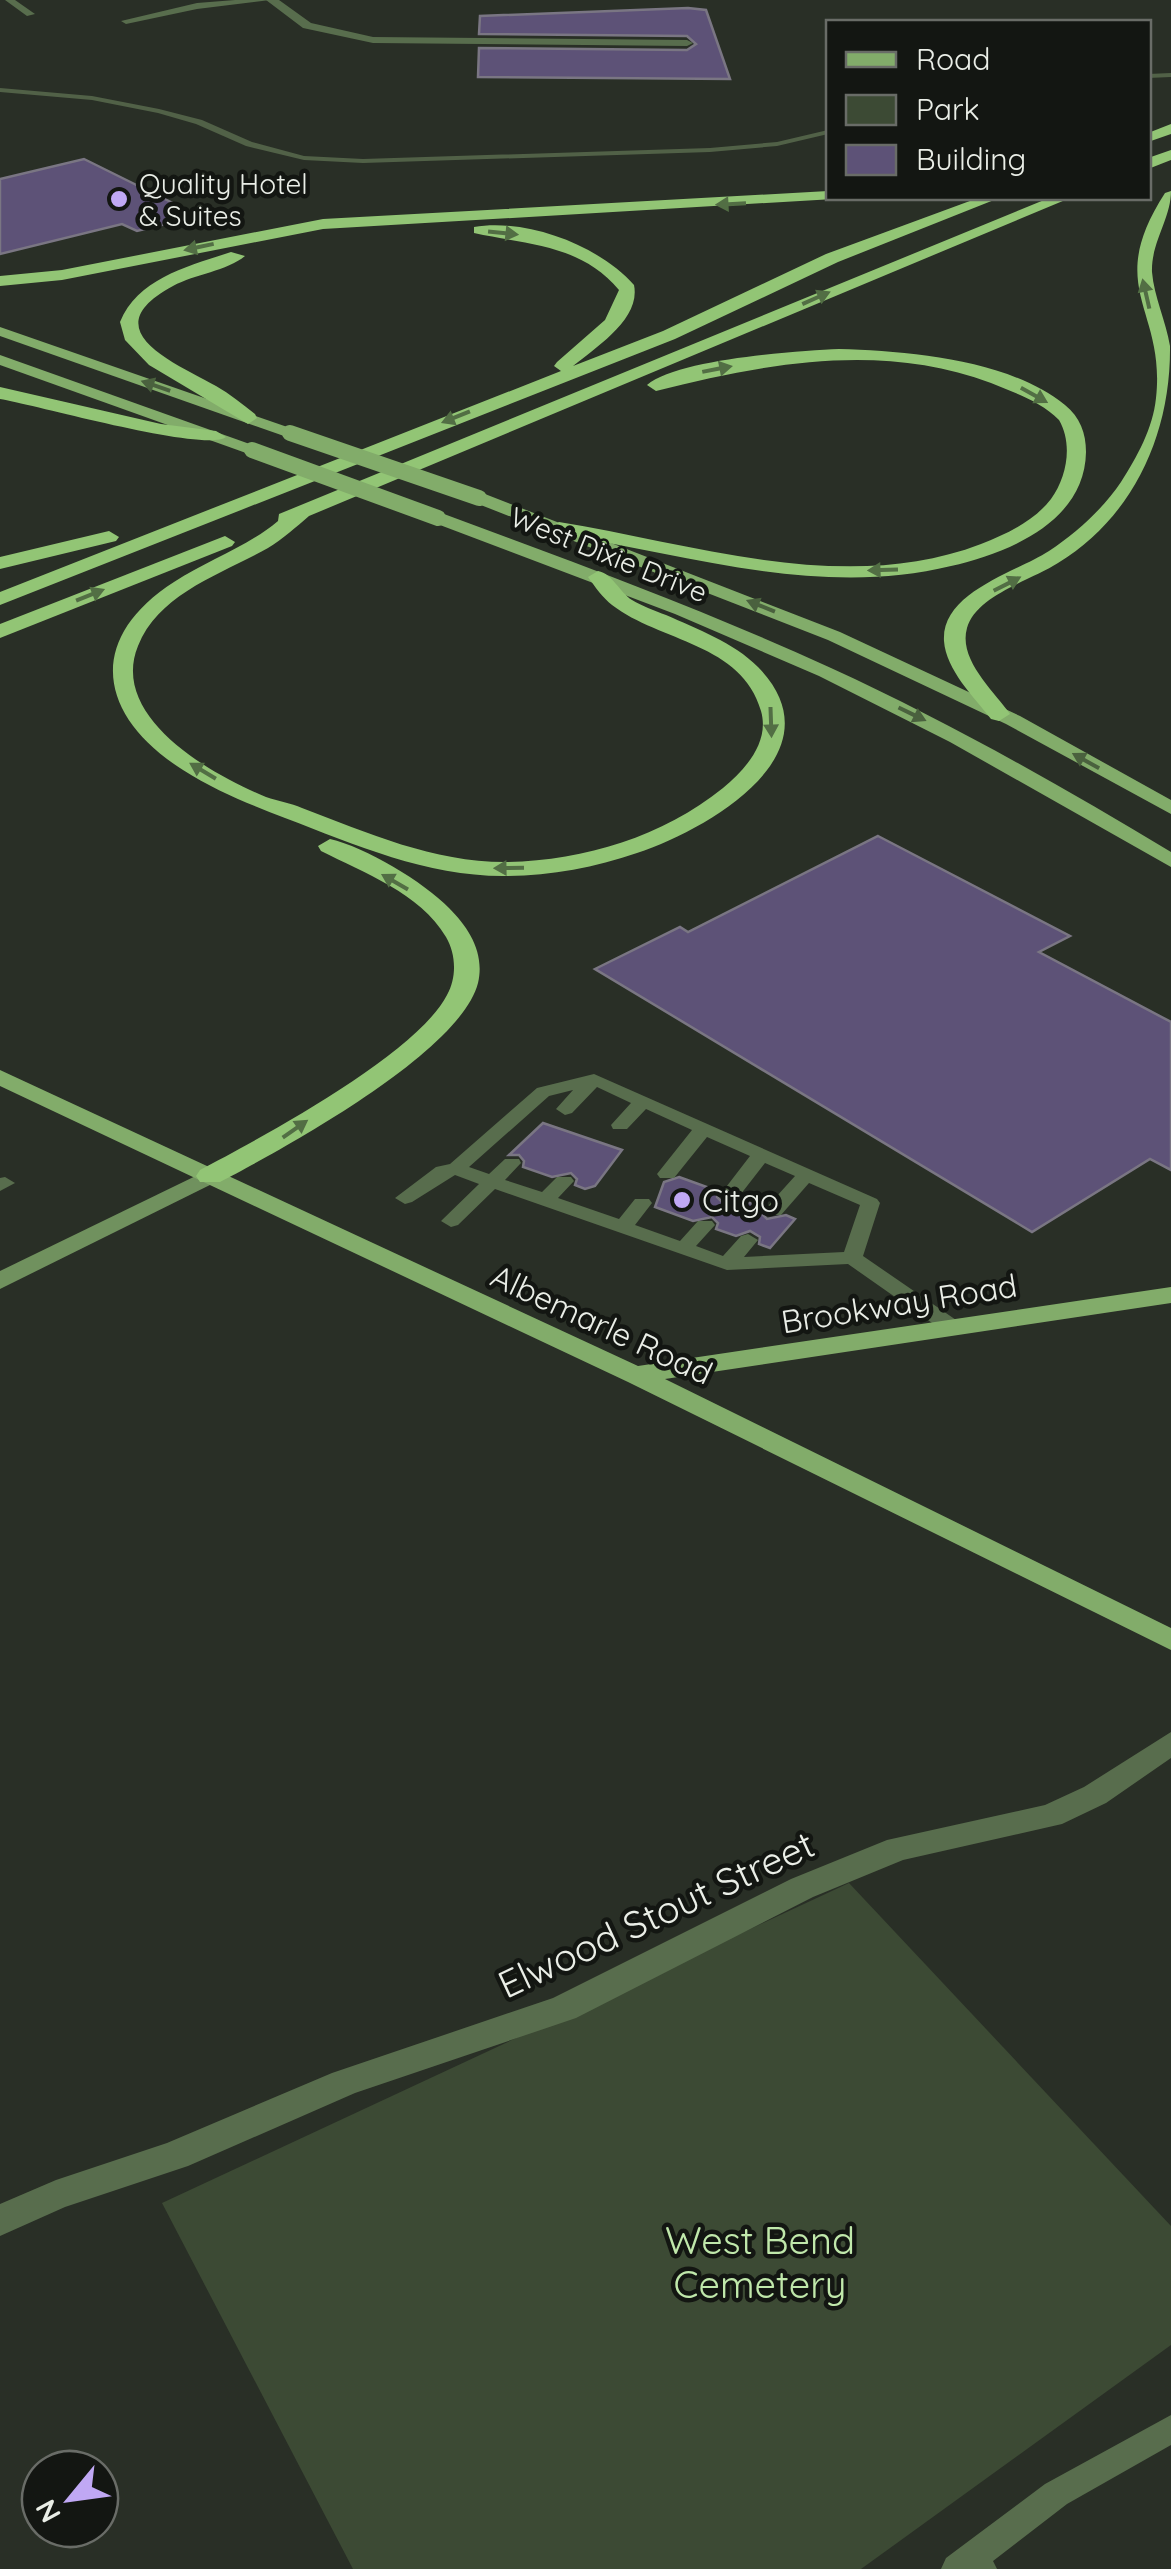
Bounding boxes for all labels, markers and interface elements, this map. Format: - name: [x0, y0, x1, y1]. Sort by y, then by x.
- legend: [826, 20, 1151, 200]
- text: Road: [916, 40, 990, 78]
- text: Park: [916, 90, 980, 128]
- text: Building: [916, 140, 1026, 178]
- place label: Quality Hotel & Suites: [139, 166, 308, 233]
- marker: Quality Hotel & Suites: [108, 188, 130, 210]
- one-way arrow: [715, 196, 747, 212]
- one-way arrow: [488, 225, 520, 241]
- one-way arrow: [183, 240, 214, 256]
- one-way arrow: [1138, 278, 1154, 309]
- one-way arrow: [801, 290, 831, 306]
- one-way arrow: [701, 361, 732, 377]
- one-way arrow: [141, 378, 171, 393]
- one-way arrow: [1020, 386, 1048, 404]
- one-way arrow: [440, 410, 470, 426]
- street label: West Dixie Drive: [505, 499, 713, 609]
- one-way arrow: [866, 562, 898, 578]
- one-way arrow: [993, 576, 1022, 593]
- one-way arrow: [75, 587, 105, 603]
- one-way arrow: [745, 598, 775, 614]
- one-way arrow: [897, 706, 926, 723]
- one-way arrow: [764, 707, 780, 738]
- one-way arrow: [1071, 752, 1100, 769]
- one-way arrow: [189, 763, 217, 780]
- one-way arrow: [492, 861, 524, 877]
- one-way arrow: [381, 874, 409, 891]
- one-way arrow: [282, 1120, 308, 1139]
- place label: Citgo: [702, 1180, 779, 1220]
- marker: Citgo: [671, 1189, 693, 1211]
- street label: Albemarle Road: [485, 1255, 719, 1393]
- street label: Brookway Road: [778, 1265, 1020, 1341]
- street label: Elwood Stout Street: [490, 1820, 822, 2008]
- park label: West Bend Cemetery: [665, 2216, 855, 2308]
- north arrow: [20, 2449, 120, 2549]
- text: N: [27, 2494, 68, 2529]

